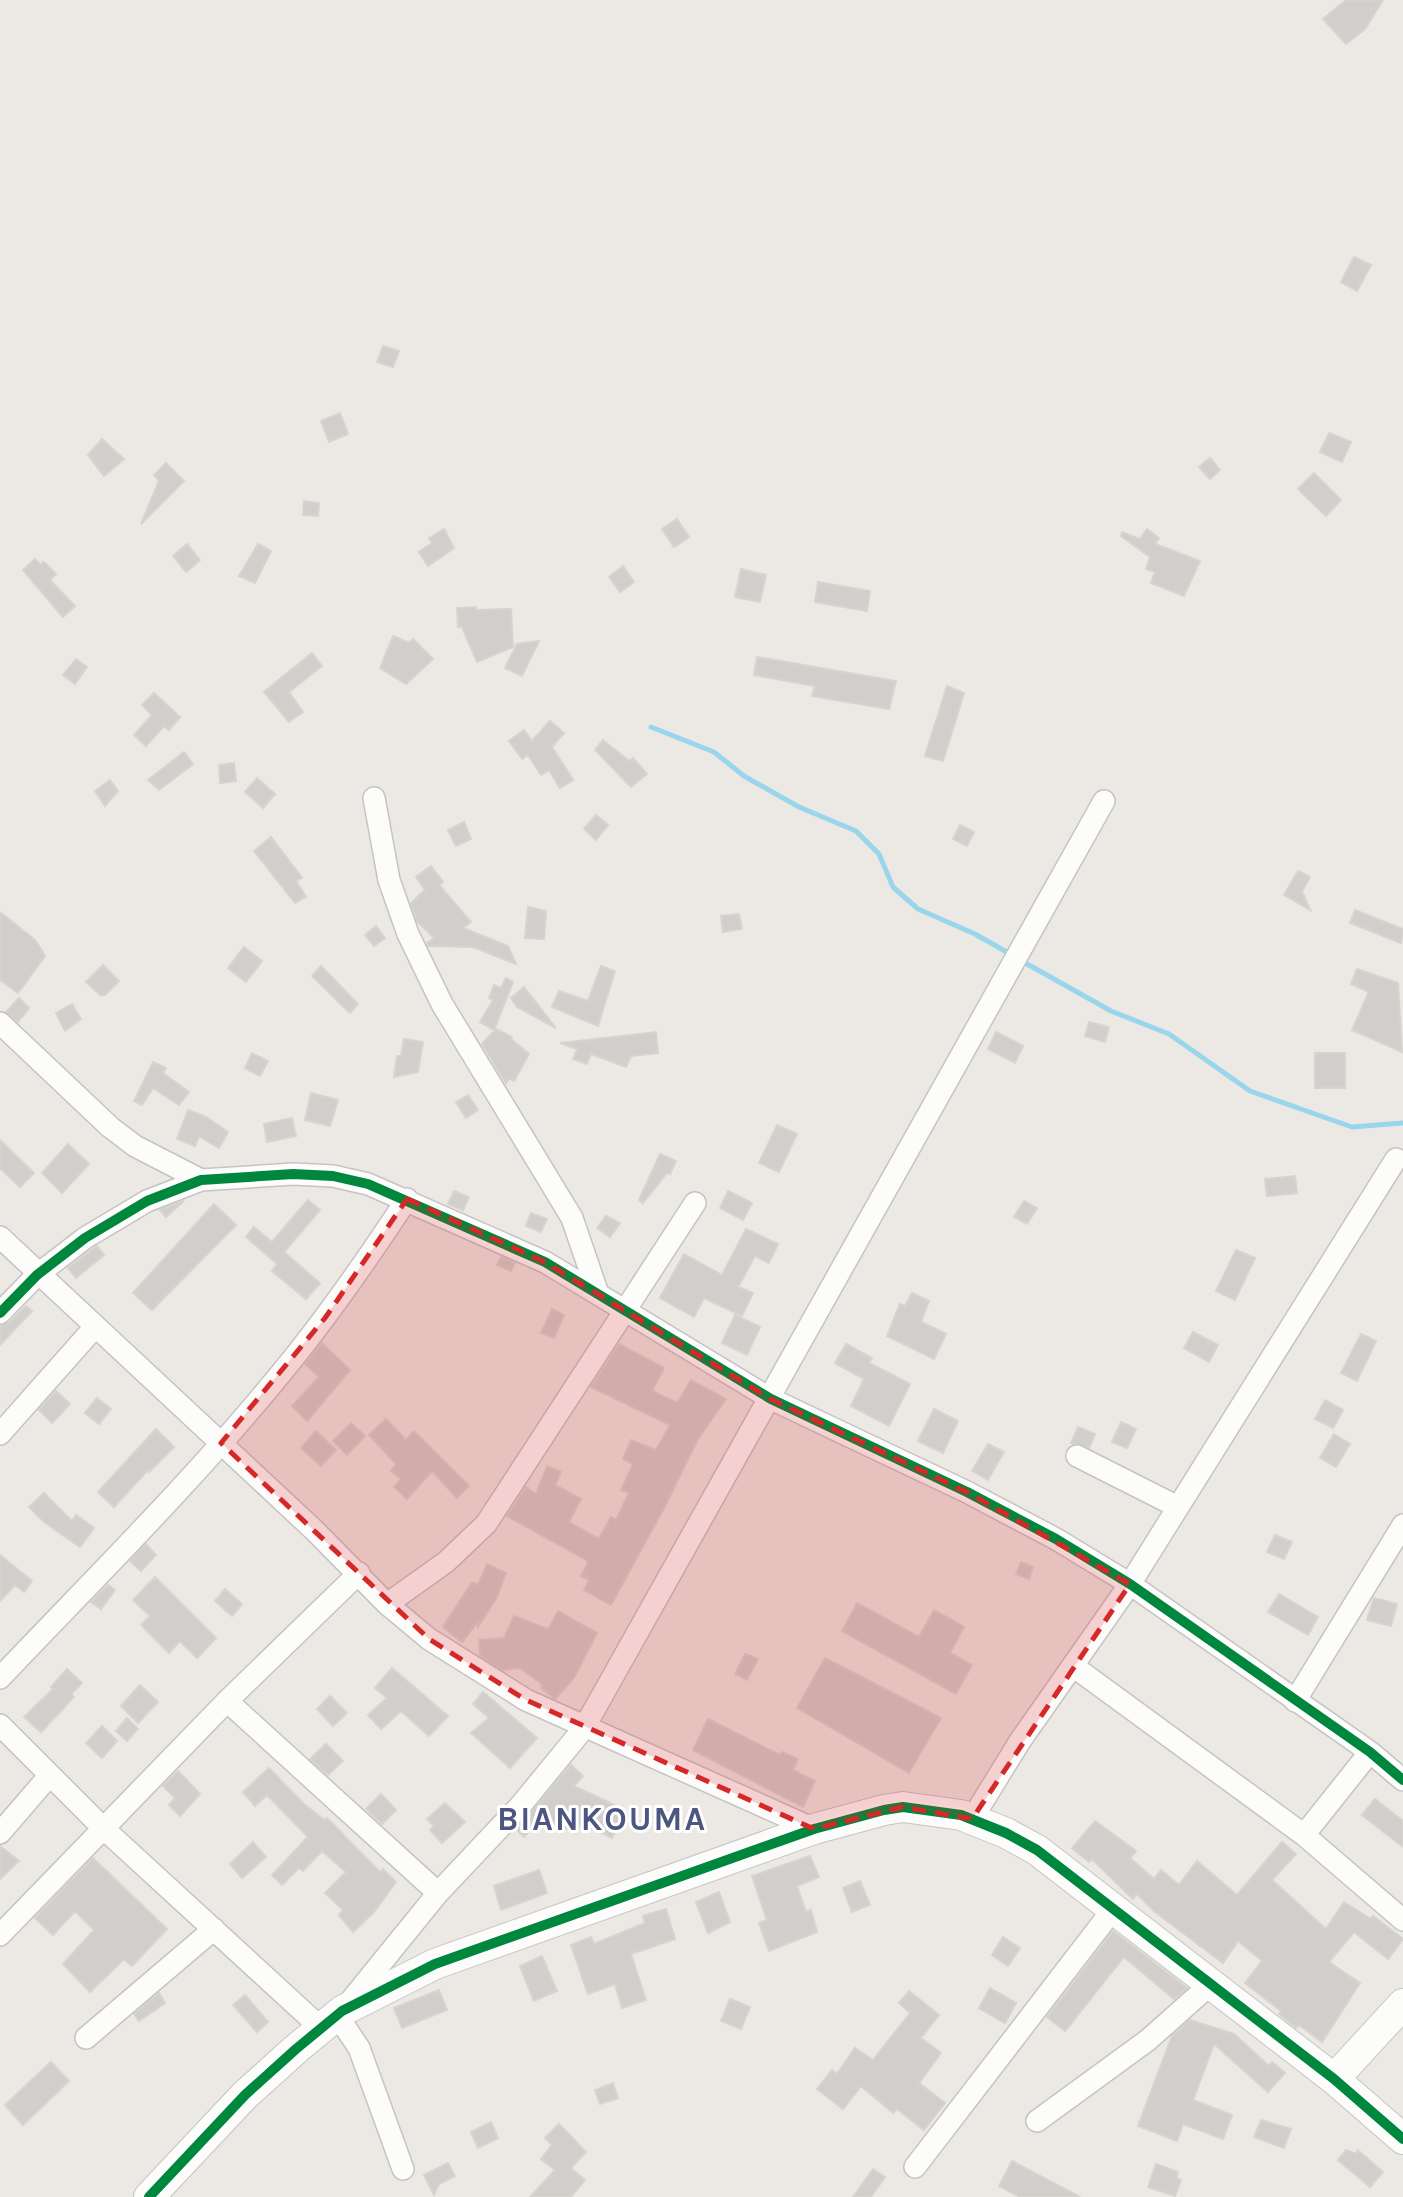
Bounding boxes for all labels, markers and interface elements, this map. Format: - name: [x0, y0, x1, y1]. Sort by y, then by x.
- district label: BIANKOUMA: [497, 1800, 707, 1838]

